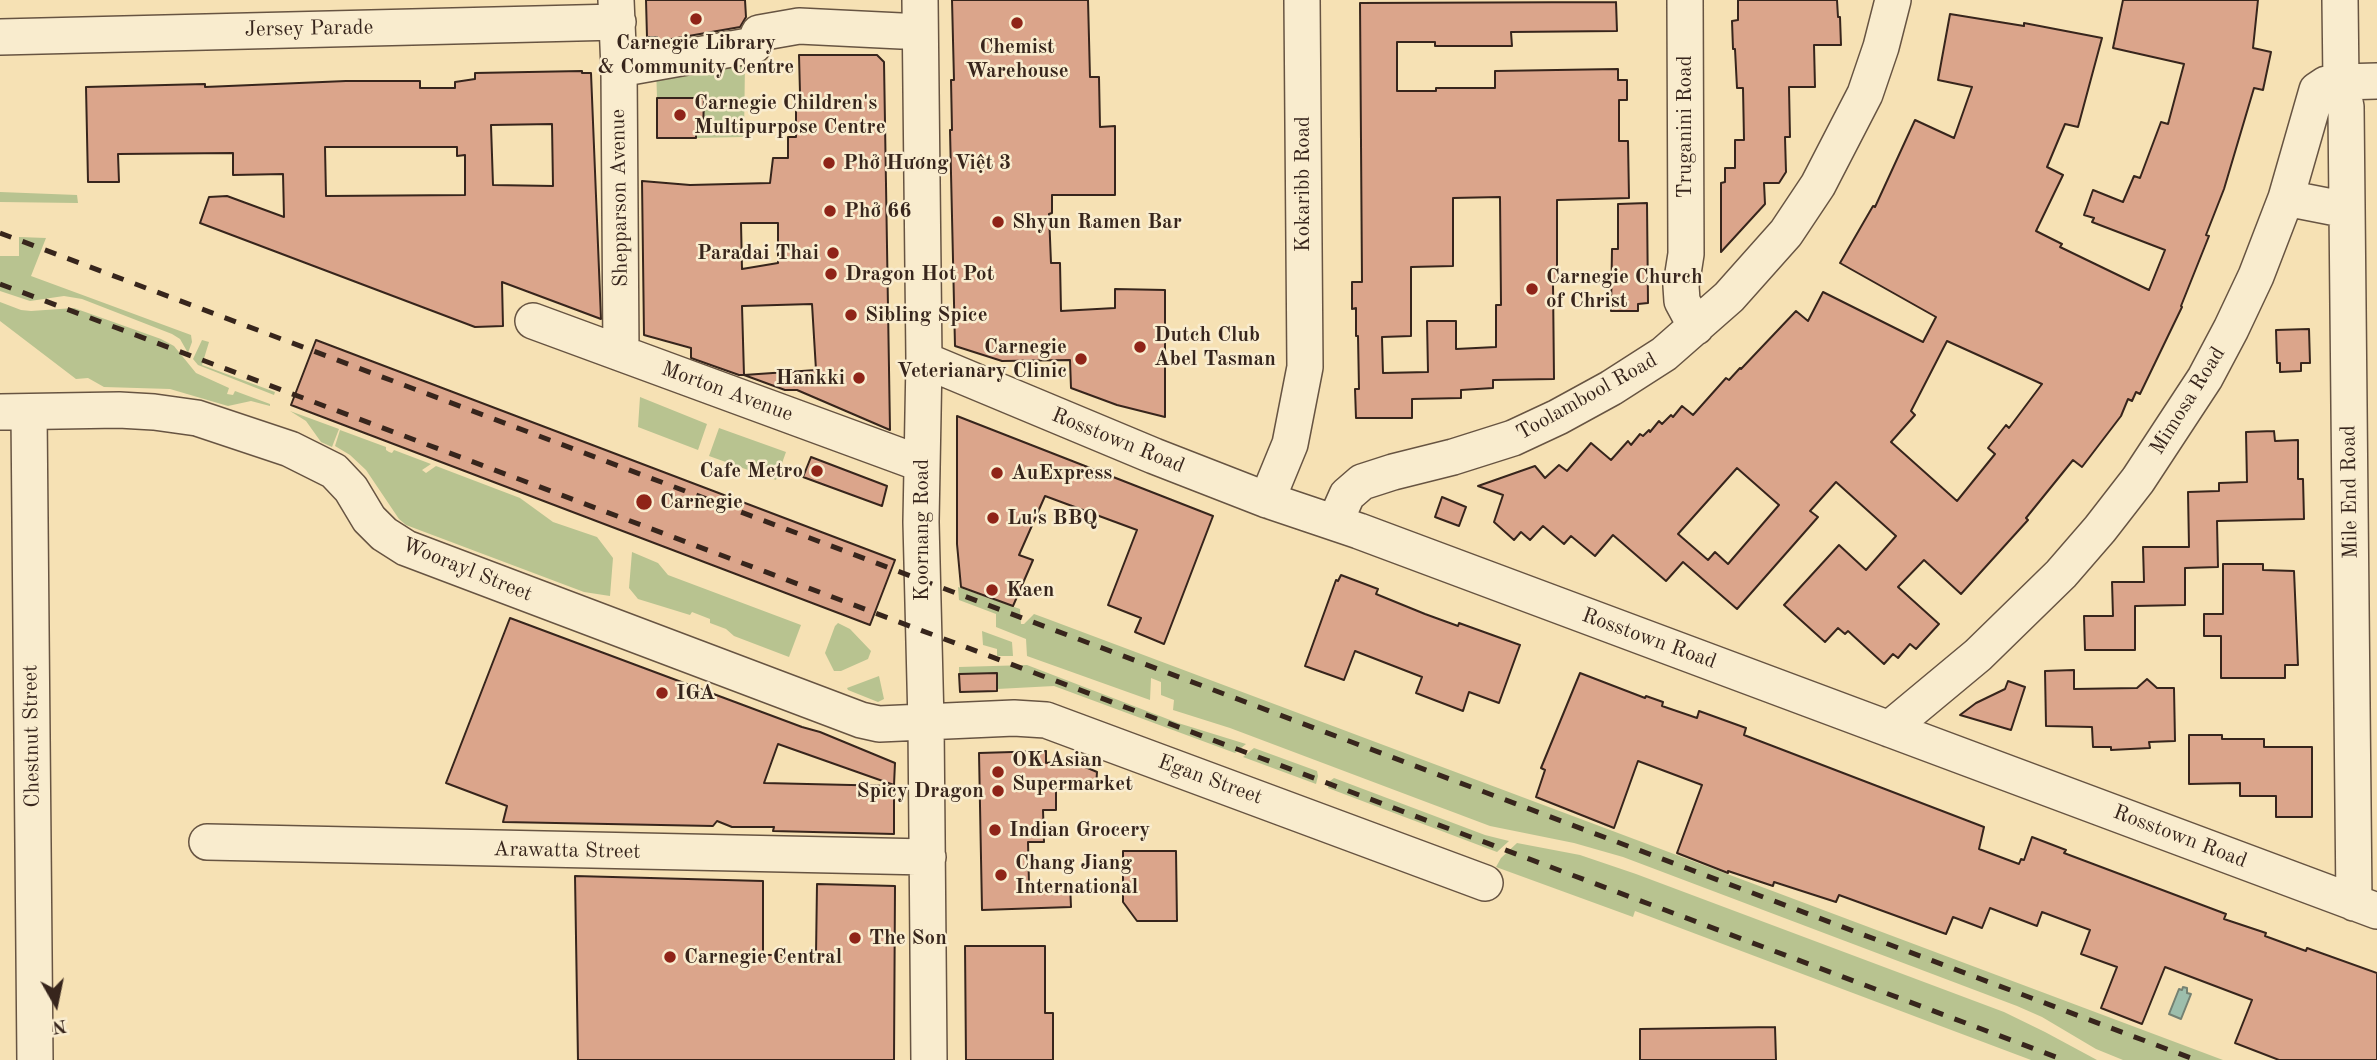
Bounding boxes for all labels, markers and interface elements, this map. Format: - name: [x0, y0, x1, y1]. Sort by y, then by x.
- marker: Carnegie Library & Community Centre: [688, 11, 704, 27]
- street label: Jersey Parade: [244, 15, 374, 43]
- marker: Chemist Warehouse: [1009, 15, 1025, 31]
- place label: Carnegie Library & Community Centre: [598, 30, 794, 80]
- place label: Chemist Warehouse: [965, 34, 1069, 84]
- street label: Truganini Road: [1672, 55, 1698, 199]
- place label: Carnegie Children's Multipurpose Centre: [694, 90, 886, 140]
- marker: Carnegie Children's Multipurpose Centre: [672, 107, 688, 123]
- street label: Shepparson Avenue: [606, 109, 634, 287]
- street label: Kokaribb Road: [1290, 116, 1316, 252]
- place label: Phở Hương Việt 3: [843, 150, 1011, 176]
- marker: Phở Hương Việt 3: [821, 155, 837, 171]
- place label: Phở 66: [844, 198, 911, 224]
- marker: Phở 66: [822, 203, 838, 219]
- place label: Shyun Ramen Bar: [1012, 209, 1182, 235]
- marker: Shyun Ramen Bar: [990, 214, 1006, 230]
- place label: Paradai Thai: [697, 240, 819, 266]
- marker: Paradai Thai: [825, 245, 841, 261]
- place label: Dragon Hot Pot: [845, 261, 994, 287]
- place label: Carnegie Church of Christ: [1546, 264, 1703, 314]
- marker: Dragon Hot Pot: [823, 266, 839, 282]
- marker: Carnegie Church of Christ: [1524, 281, 1540, 297]
- place label: Sibling Spice: [865, 302, 988, 328]
- marker: Sibling Spice: [843, 307, 859, 323]
- place label: Dutch Club Abel Tasman: [1154, 322, 1276, 372]
- place label: Carnegie Veterianary Clinic: [897, 334, 1067, 384]
- marker: Dutch Club Abel Tasman: [1132, 339, 1148, 355]
- street label: Mimosa Road: [2145, 342, 2231, 460]
- street label: Toolambool Road: [1512, 348, 1662, 446]
- marker: Carnegie Veterianary Clinic: [1073, 351, 1089, 367]
- street label: Morton Avenue: [658, 357, 796, 427]
- place label: Hankki: [776, 365, 845, 391]
- marker: Hankki: [851, 370, 867, 386]
- street label: Rosstown Road: [1048, 403, 1188, 479]
- street label: Mile End Road: [2336, 425, 2364, 559]
- place label: Cafe Metro: [699, 458, 803, 484]
- street label: Koornang Road: [909, 459, 935, 601]
- place label: AuExpress: [1011, 460, 1112, 486]
- marker: Cafe Metro: [809, 463, 825, 479]
- marker: AuExpress: [989, 465, 1005, 481]
- place label: Carnegie: [660, 489, 743, 515]
- marker: Carnegie: [634, 492, 654, 512]
- place label: Lu's BBQ: [1007, 505, 1097, 531]
- marker: Lu's BBQ: [985, 510, 1001, 526]
- street label: Woorayl Street: [398, 532, 536, 608]
- place label: Kaen: [1006, 577, 1054, 603]
- marker: Kaen: [984, 582, 1000, 598]
- street label: Rosstown Road: [1578, 603, 1720, 675]
- street label: Chestnut Street: [18, 664, 46, 808]
- place label: IGA: [676, 680, 715, 706]
- marker: IGA: [654, 685, 670, 701]
- place label: OK Asian Supermarket: [1012, 747, 1133, 797]
- street label: Egan Street: [1154, 750, 1266, 810]
- marker: OK Asian Supermarket: [990, 764, 1006, 780]
- place label: Spicy Dragon: [856, 778, 984, 804]
- marker: Spicy Dragon: [990, 783, 1006, 799]
- street label: Rosstown Road: [2109, 800, 2251, 874]
- place label: Indian Grocery: [1009, 817, 1150, 843]
- marker: Indian Grocery: [987, 822, 1003, 838]
- street label: Arawatta Street: [493, 837, 641, 865]
- place label: Chang Jiang International: [1015, 850, 1138, 900]
- marker: Chang Jiang International: [993, 867, 1009, 883]
- place label: The Son: [869, 925, 947, 951]
- marker: The Son: [847, 930, 863, 946]
- place label: Carnegie Central: [684, 944, 842, 970]
- marker: Carnegie Central: [662, 949, 678, 965]
- north arrow: [21, 969, 91, 1039]
- text: N: [51, 1015, 68, 1036]

